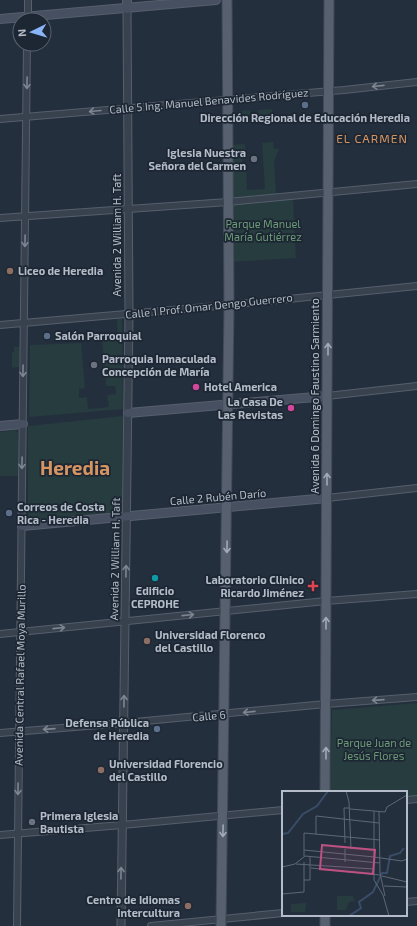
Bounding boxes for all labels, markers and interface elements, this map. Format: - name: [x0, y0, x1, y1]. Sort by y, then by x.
- north arrow: [12, 12, 52, 52]
- text: N: [15, 28, 28, 37]
- one-way arrow: [23, 76, 31, 89]
- one-way arrow: [372, 82, 385, 90]
- street label: Calle 5 Ing. Manuel Benavides Rodríguez: [109, 85, 310, 116]
- marker: Dirección Regional de Educación Heredia: [300, 100, 310, 110]
- one-way arrow: [89, 107, 102, 114]
- place label: Dirección Regional de Educación Heredia: [200, 111, 410, 124]
- district label: EL CARMEN: [336, 131, 408, 145]
- place label: Iglesia Nuestra Señora del Carmen: [148, 146, 246, 172]
- marker: Iglesia Nuestra Señora del Carmen: [249, 154, 259, 164]
- street label: Avenida 2 William H. Taft: [110, 173, 123, 297]
- park label: Parque Manuel María Gutiérrez: [224, 217, 302, 243]
- one-way arrow: [21, 234, 29, 247]
- place label: Liceo de Heredia: [18, 264, 103, 277]
- marker: Liceo de Heredia: [5, 266, 15, 276]
- street label: Calle 1 Prof. Omar Dengo Guerrero: [125, 290, 293, 321]
- street label: Avenida 6 Domingo Faustino Sarmiento: [308, 298, 321, 494]
- place label: Salón Parroquial: [55, 329, 142, 342]
- marker: Salón Parroquial: [42, 331, 52, 341]
- one-way arrow: [324, 343, 332, 356]
- place label: Parroquia Inmaculada Concepción de María: [102, 352, 216, 378]
- marker: Parroquia Inmaculada Concepción de María: [89, 360, 99, 370]
- one-way arrow: [19, 364, 27, 377]
- place label: Hotel America: [204, 380, 277, 393]
- marker: Hotel America: [191, 382, 201, 392]
- place label: La Casa De Las Revistas: [218, 395, 283, 421]
- marker: La Casa De Las Revistas: [286, 403, 296, 413]
- one-way arrow: [18, 456, 26, 469]
- district label: Heredia: [40, 456, 110, 479]
- one-way arrow: [323, 473, 331, 486]
- street label: Calle 2 Rubén Darío: [169, 486, 267, 507]
- street label: Avenida 2 William H. Taft: [107, 497, 122, 621]
- place label: Correos de Costa Rica - Heredia: [17, 500, 105, 526]
- marker: Correos de Costa Rica - Heredia: [4, 508, 14, 518]
- one-way arrow: [223, 540, 231, 553]
- one-way arrow: [122, 565, 130, 578]
- marker: Edificio CEPROHE: [150, 573, 160, 583]
- place label: Laboratorio Clinico Ricardo Jiménez: [206, 573, 305, 599]
- marker: Laboratorio Clinico Ricardo Jiménez: [307, 580, 319, 592]
- street label: Avenida Central Rafael Moya Murillo: [11, 584, 28, 766]
- place label: Edificio CEPROHE: [131, 584, 179, 610]
- one-way arrow: [181, 611, 194, 619]
- one-way arrow: [322, 617, 330, 630]
- one-way arrow: [52, 625, 65, 632]
- place label: Universidad Florenco del Castillo: [155, 628, 266, 654]
- marker: Universidad Florenco del Castillo: [142, 636, 152, 646]
- one-way arrow: [121, 695, 128, 708]
- one-way arrow: [372, 696, 385, 703]
- street label: Calle 6: [192, 708, 226, 723]
- one-way arrow: [243, 708, 256, 715]
- place label: Defensa Pública de Heredia: [65, 716, 149, 742]
- marker: Defensa Pública de Heredia: [152, 724, 162, 734]
- one-way arrow: [43, 726, 56, 733]
- park label: Parque Juan de Jesús Flores: [337, 736, 411, 762]
- one-way arrow: [322, 747, 330, 760]
- place label: Universidad Florencio del Castillo: [109, 757, 223, 783]
- marker: Universidad Florencio del Castillo: [96, 765, 106, 775]
- one-way arrow: [15, 782, 22, 795]
- inset map: [282, 791, 407, 916]
- place label: Primera Iglesia Bautista: [40, 809, 118, 835]
- marker: Primera Iglesia Bautista: [27, 817, 37, 827]
- one-way arrow: [219, 824, 227, 837]
- one-way arrow: [117, 867, 125, 880]
- place label: Centro de Idiomas Intercultura: [86, 893, 180, 919]
- marker: Centro de Idiomas Intercultura: [183, 901, 193, 911]

